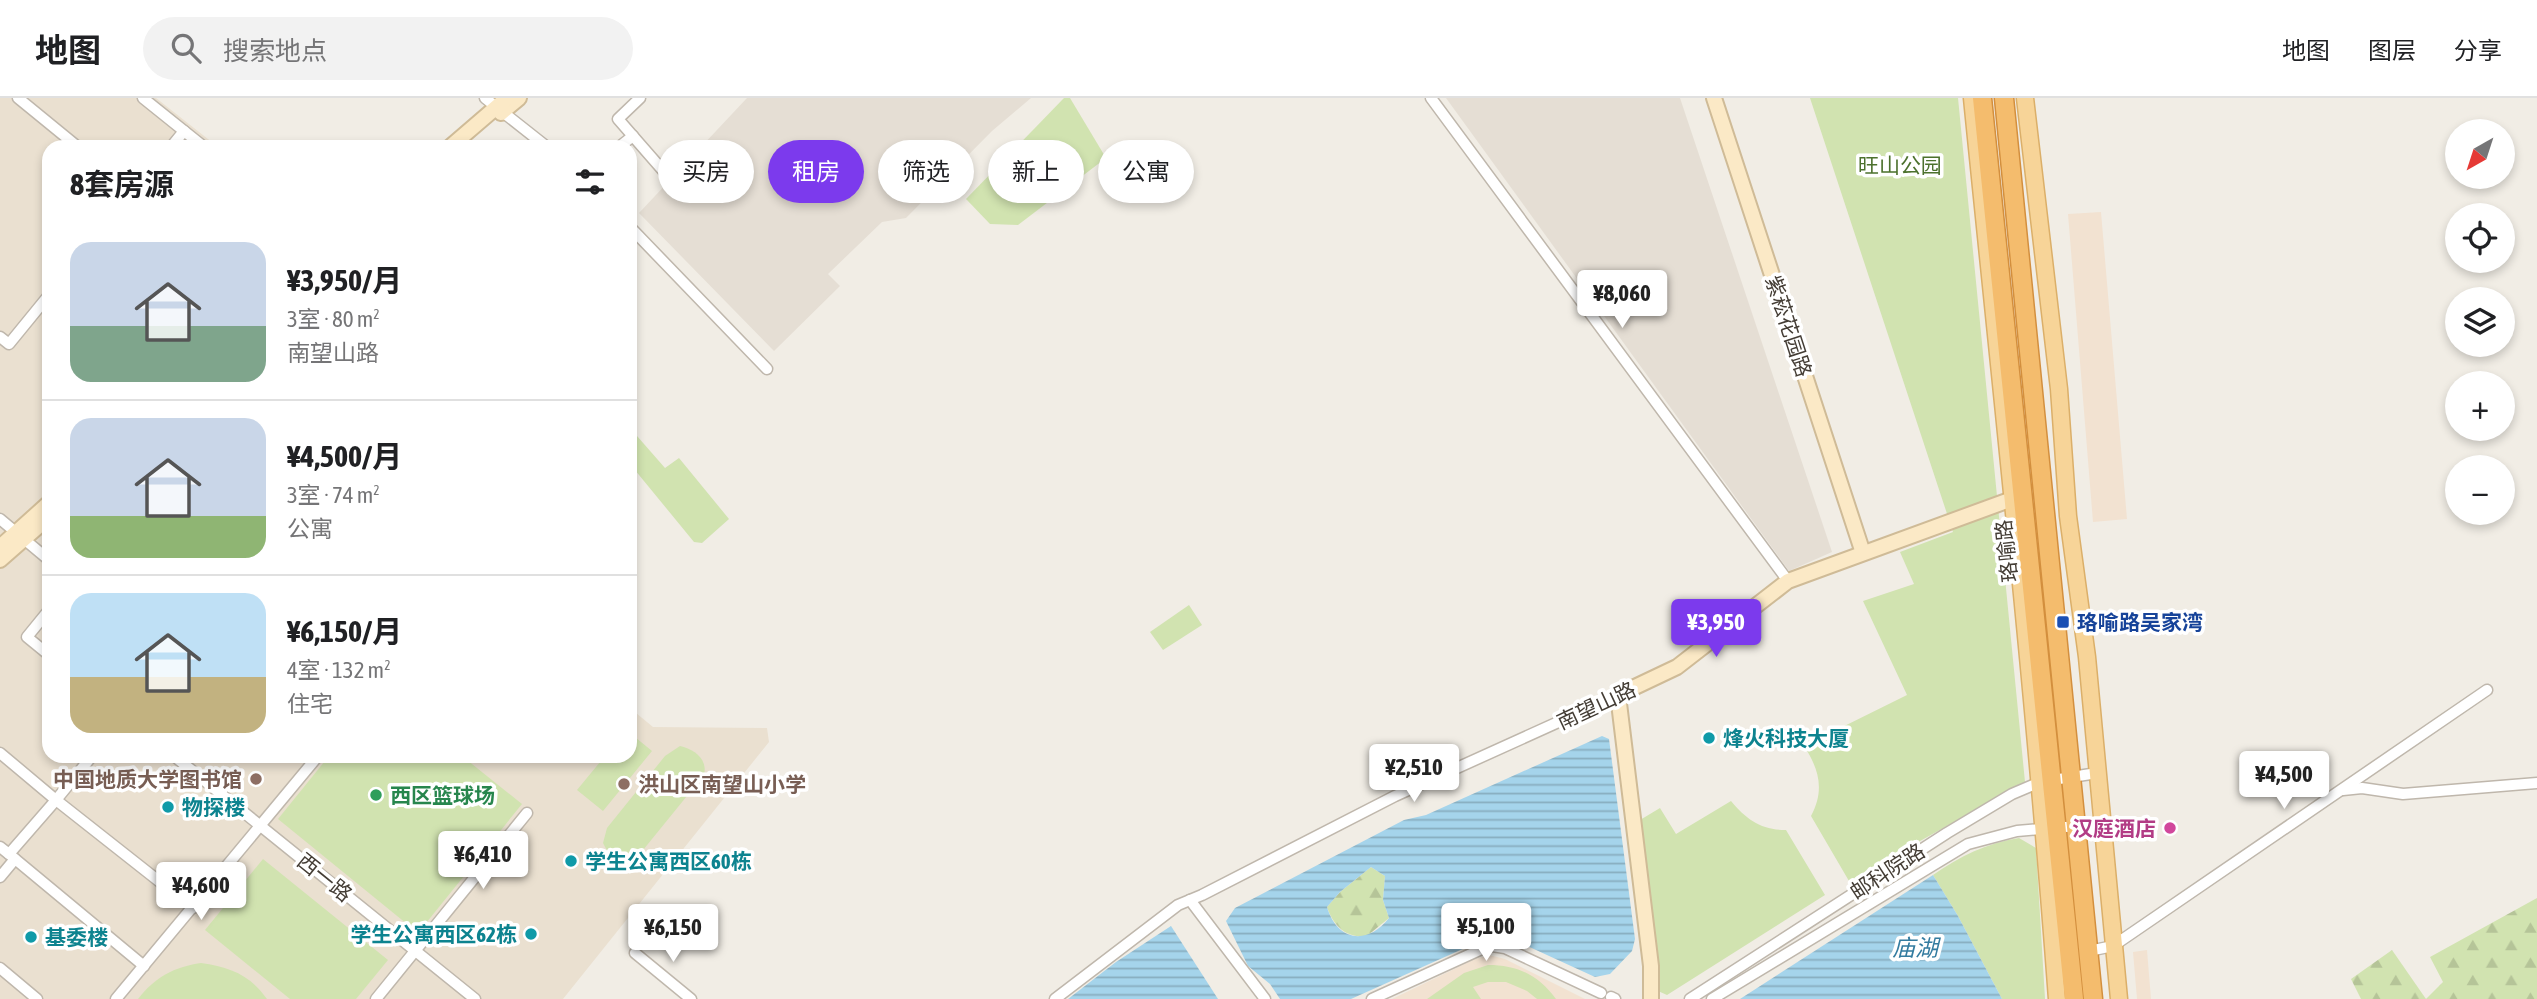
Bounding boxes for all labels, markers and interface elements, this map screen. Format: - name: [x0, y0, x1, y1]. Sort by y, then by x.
- search box: [143, 17, 633, 80]
- icon: search: [167, 29, 205, 67]
- text: 地图: [35, 31, 101, 69]
- text: 搜索地点: [223, 36, 327, 66]
- text: 地图: [2282, 37, 2330, 64]
- text: 图层: [2368, 37, 2416, 64]
- text: 分享: [2454, 37, 2502, 64]
- north arrow: [2445, 119, 2515, 189]
- map controls: [2445, 119, 2515, 525]
- chip: 买房: [658, 140, 754, 203]
- chip: 租房: [768, 140, 864, 203]
- chip: 筛选: [878, 140, 974, 203]
- chip: 新上: [988, 140, 1084, 203]
- chip: 公寓: [1098, 140, 1194, 203]
- park label: 旺山公园: [1858, 153, 1942, 177]
- icon: filters: [571, 163, 609, 201]
- text: 8套房源: [70, 167, 174, 201]
- button: locate: [2445, 203, 2515, 273]
- text: ¥3,950/月: [287, 263, 402, 297]
- icon: home: [126, 270, 210, 354]
- pin: ¥8,060: [1565, 271, 1679, 330]
- street label: 紫菘花园路: [1761, 272, 1817, 380]
- text: ¥8,060: [1593, 280, 1651, 306]
- button: layers: [2445, 287, 2515, 357]
- text: 3室 · 80 m²: [287, 306, 380, 332]
- text: 南望山路: [287, 340, 379, 366]
- button: +: [2445, 371, 2515, 441]
- text: ¥4,500/月: [287, 439, 402, 473]
- icon: home: [126, 446, 210, 530]
- button: −: [2445, 455, 2515, 525]
- text: 3室 · 74 m²: [287, 482, 380, 508]
- text: 公寓: [287, 516, 333, 542]
- street label: 珞喻路: [1991, 518, 2021, 584]
- pin: ¥3,950: [1659, 600, 1773, 659]
- text: ¥3,950: [1687, 609, 1745, 635]
- place label: 珞喻路吴家湾: [2077, 610, 2203, 634]
- text: ¥6,150/月: [287, 614, 402, 648]
- marker: 珞喻路吴家湾: [2055, 614, 2071, 630]
- icon: home: [126, 621, 210, 705]
- text: 4室 · 132 m²: [287, 657, 391, 683]
- street label: 南望山路: [1553, 676, 1639, 734]
- text: 住宅: [287, 691, 333, 717]
- place label: 烽火科技大厦: [1723, 726, 1849, 750]
- marker: 烽火科技大厦: [1701, 730, 1717, 746]
- pin: ¥2,510: [1357, 744, 1471, 804]
- pin: ¥4,500: [2227, 752, 2341, 811]
- text: ¥2,510: [1385, 754, 1443, 780]
- text: ¥4,500: [2255, 761, 2313, 787]
- place label: 中国地质大学图书馆: [53, 767, 242, 791]
- marker: 中国地质大学图书馆: [248, 771, 264, 787]
- place label: 洪山区南望山小学: [638, 772, 806, 796]
- marker: 洪山区南望山小学: [616, 776, 632, 792]
- place label: 西区篮球场: [390, 783, 495, 807]
- marker: 西区篮球场: [368, 787, 384, 803]
- place label: 物探楼: [182, 795, 245, 819]
- marker: 物探楼: [160, 799, 176, 815]
- place label: 汉庭酒店: [2072, 816, 2156, 840]
- marker: 汉庭酒店: [2162, 820, 2178, 836]
- pin: ¥6,410: [426, 832, 540, 891]
- street label: 邮科院路: [1845, 838, 1929, 904]
- text: ¥6,410: [454, 841, 512, 867]
- street label: 西一路: [293, 848, 357, 906]
- place label: 学生公寓西区60栋: [585, 849, 752, 873]
- marker: 学生公寓西区60栋: [563, 853, 579, 869]
- pin: ¥4,600: [144, 862, 258, 922]
- text: ¥4,600: [172, 872, 230, 898]
- pin: ¥6,150: [616, 904, 730, 964]
- pin: ¥5,100: [1429, 904, 1543, 963]
- text: ¥5,100: [1457, 913, 1515, 939]
- text: ¥6,150: [644, 914, 702, 940]
- place label: 学生公寓西区62栋: [350, 922, 517, 946]
- place label: 基委楼: [45, 925, 108, 949]
- marker: 学生公寓西区62栋: [523, 926, 539, 942]
- marker: 基委楼: [23, 929, 39, 945]
- water label: 庙湖: [1892, 935, 1941, 961]

